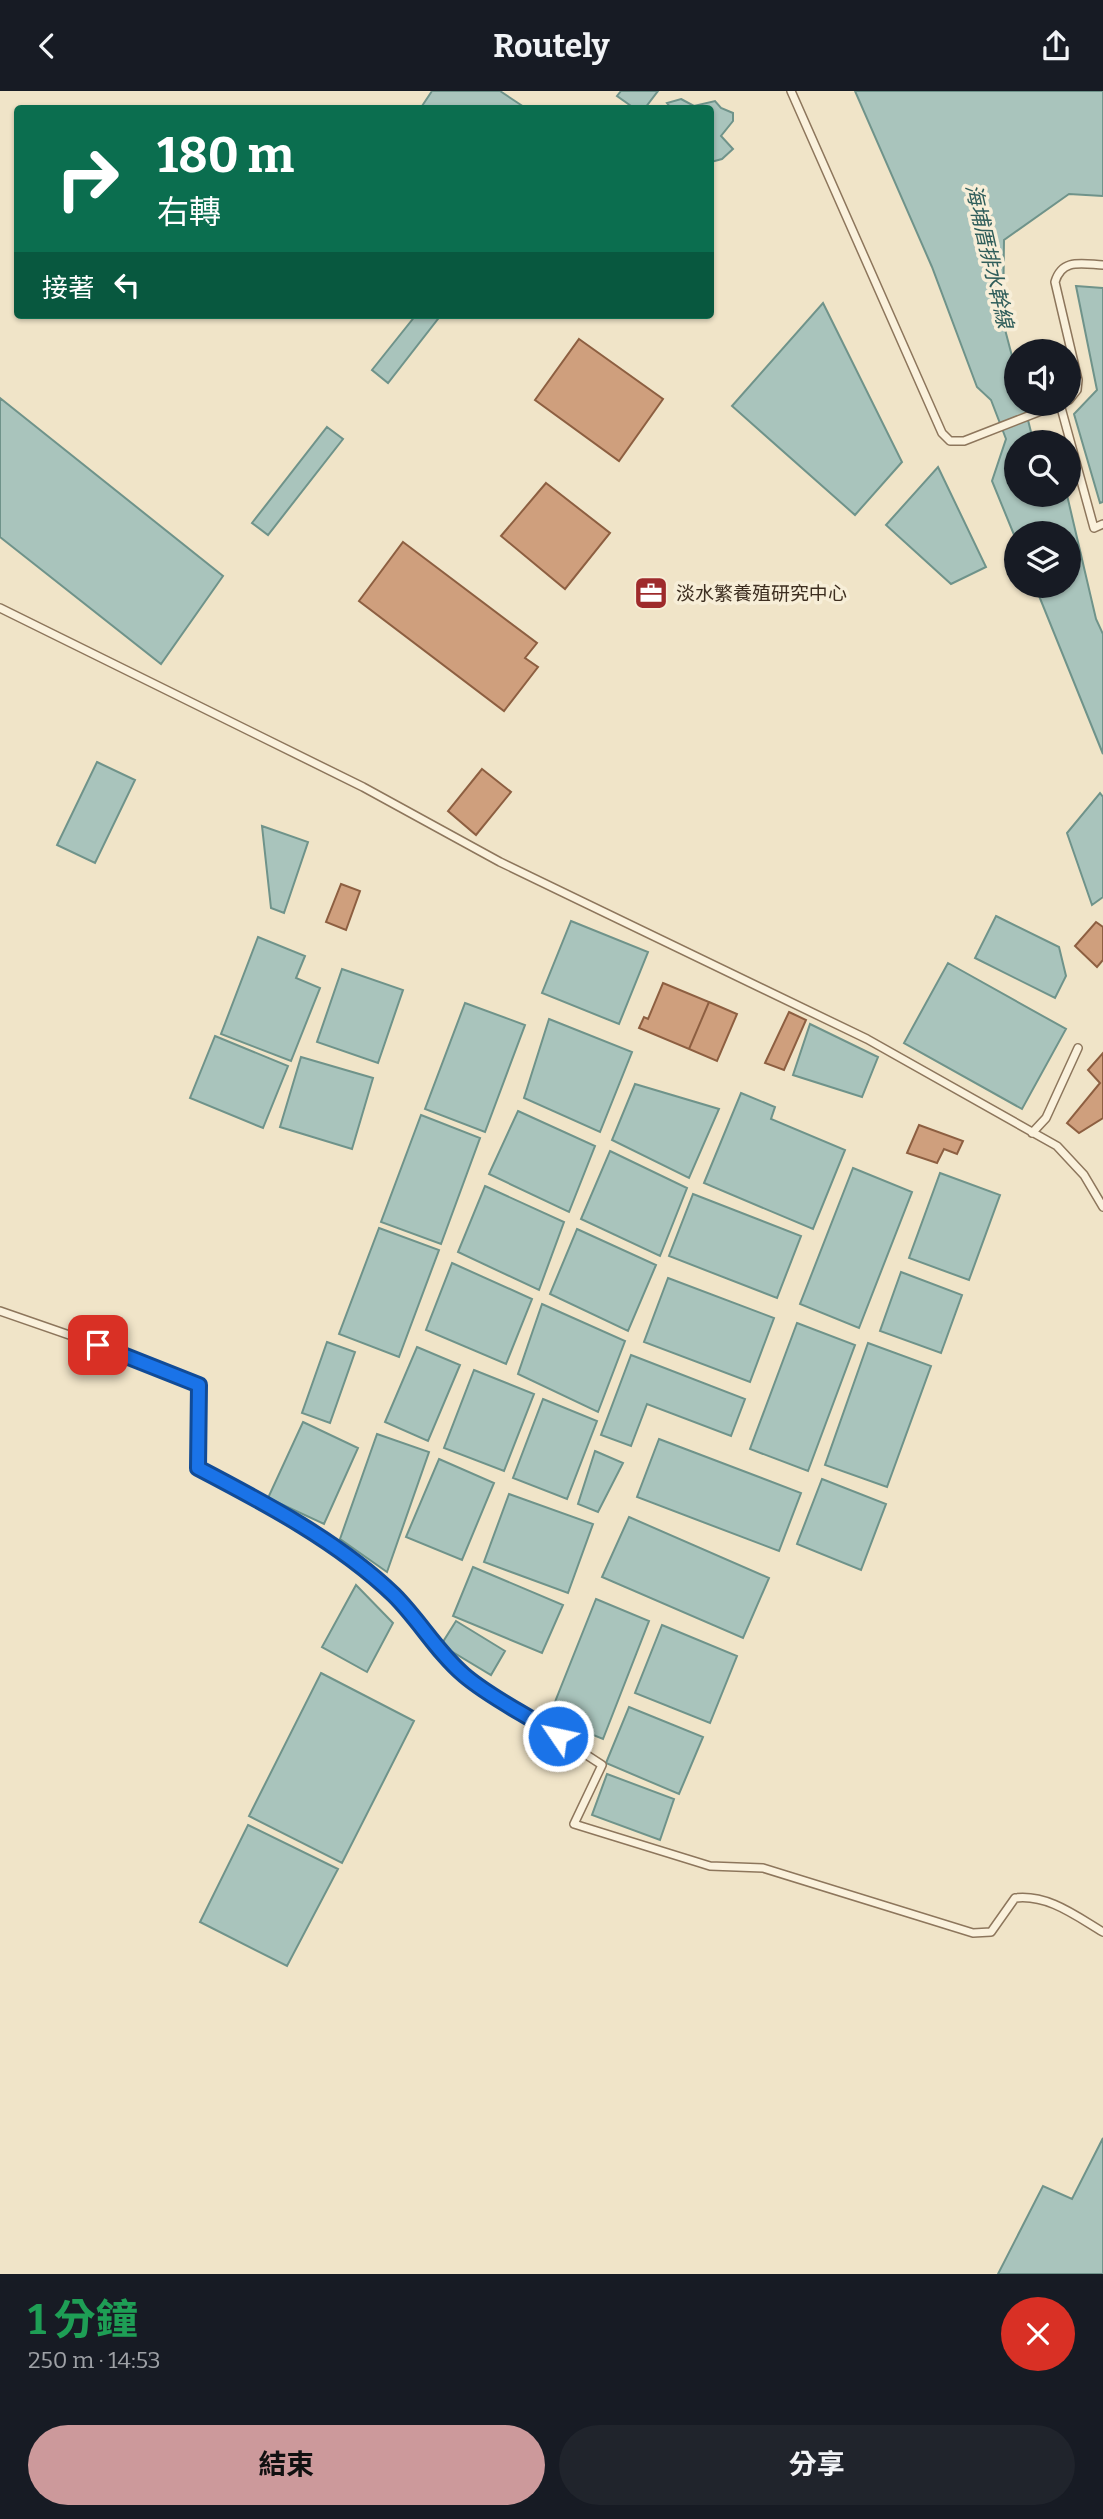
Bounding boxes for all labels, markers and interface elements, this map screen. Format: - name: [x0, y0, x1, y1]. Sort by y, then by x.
- icon: back: [28, 27, 66, 65]
- text: Routely: [493, 27, 610, 65]
- icon: share: [1037, 27, 1075, 65]
- text: 180 m: [157, 126, 294, 185]
- icon: right: [42, 133, 133, 224]
- water label: 海埔厝排水幹線: [960, 181, 1019, 332]
- text: 右轉: [157, 193, 221, 231]
- icon: left: [108, 266, 146, 304]
- text: 接著: [42, 273, 94, 304]
- map controls: [1004, 339, 1081, 598]
- button: sound: [1004, 339, 1081, 416]
- button: search: [1004, 430, 1081, 507]
- button: layers: [1004, 521, 1081, 598]
- office icon: 淡水繁養殖研究中心: [632, 574, 670, 612]
- place label: 淡水繁養殖研究中心: [676, 582, 847, 605]
- pin: [68, 1315, 128, 1375]
- icon: arrive: [79, 1326, 117, 1364]
- position arrow: [521, 1699, 595, 1773]
- text: 1 分鐘: [28, 2295, 138, 2345]
- button: close: [1001, 2297, 1075, 2371]
- text: 250 m · 14:53: [28, 2346, 161, 2374]
- button: 結束: [28, 2425, 545, 2505]
- button: 分享: [559, 2425, 1075, 2505]

